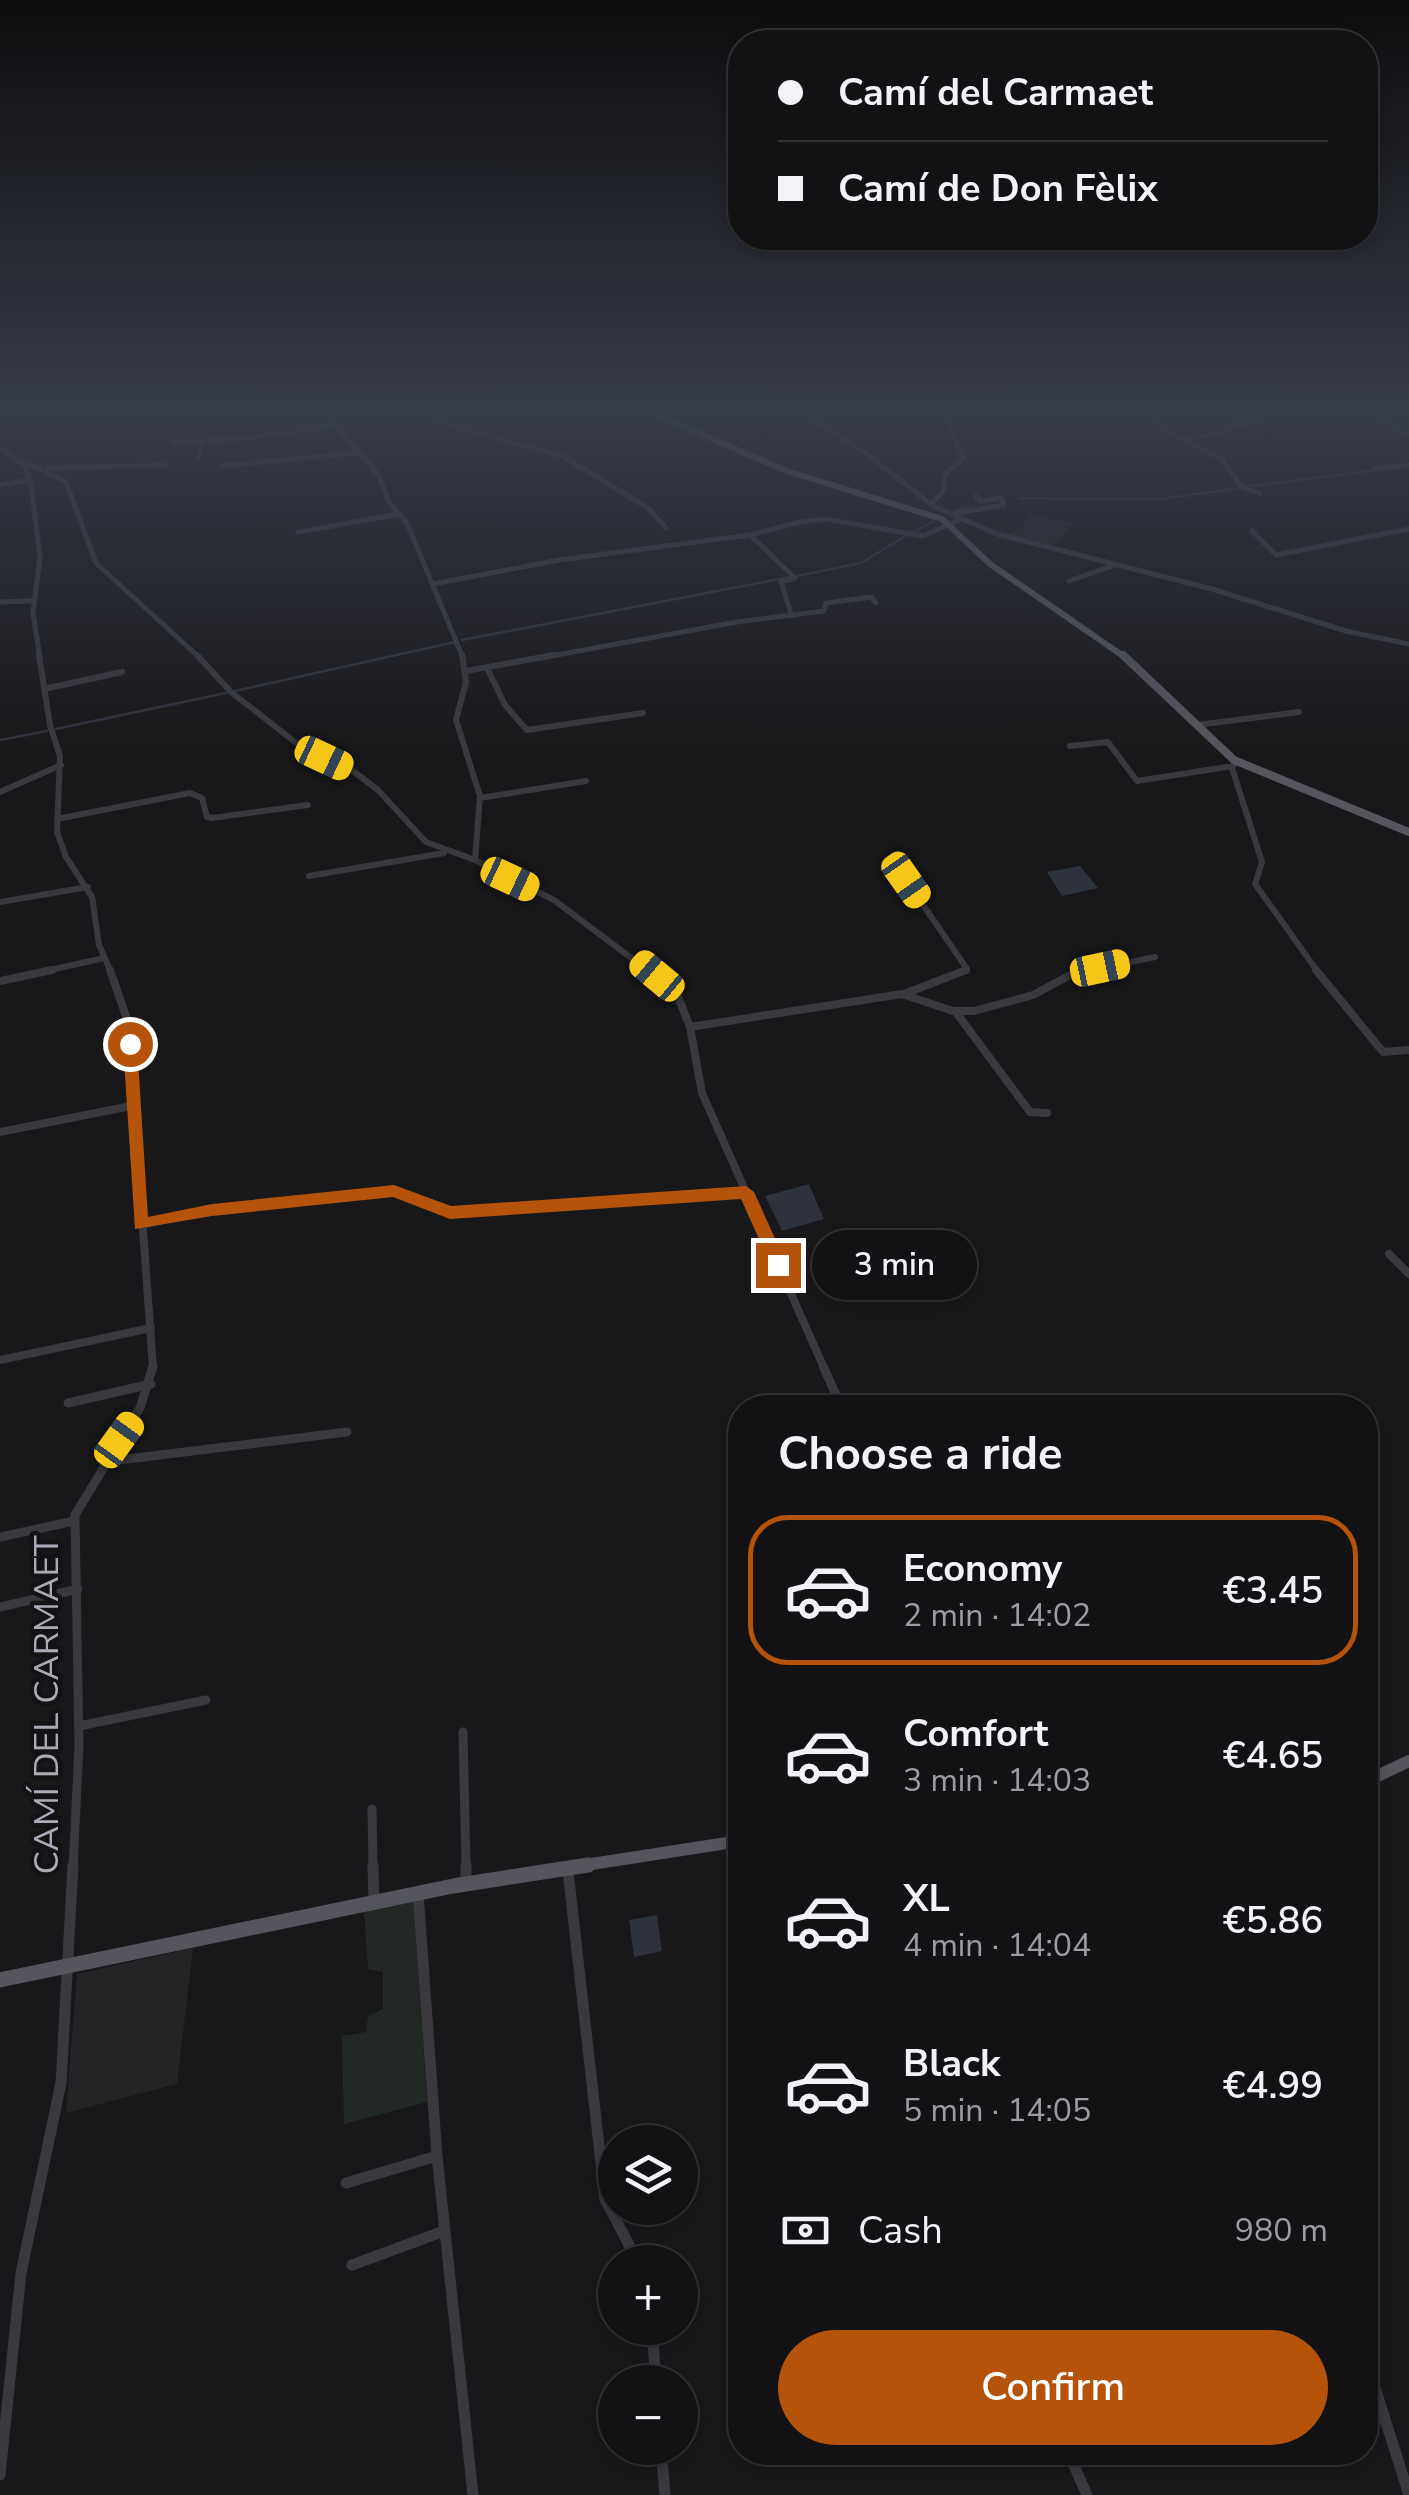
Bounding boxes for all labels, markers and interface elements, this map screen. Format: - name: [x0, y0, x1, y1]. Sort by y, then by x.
- text: Camí del Carmaet: [838, 67, 1153, 118]
- text: Camí de Don Fèlix: [838, 163, 1158, 214]
- car: [290, 732, 358, 784]
- car: [877, 847, 935, 913]
- car: [476, 853, 544, 905]
- car: [624, 945, 690, 1007]
- car: [1068, 947, 1132, 989]
- route start: [108, 1022, 153, 1067]
- callout: 3 min: [813, 1230, 978, 1300]
- route end: [756, 1243, 801, 1288]
- text: 3 min: [854, 1243, 935, 1286]
- car: [89, 1407, 149, 1473]
- text: Choose a ride: [778, 1424, 1063, 1485]
- street label: CAMÍ DEL CARMAET: [23, 1535, 70, 1875]
- text: Economy: [903, 1543, 1062, 1594]
- icon: car: [783, 1545, 873, 1635]
- text: €3.45: [1223, 1565, 1323, 1616]
- text: 2 min · 14:02: [903, 1594, 1091, 1637]
- text: Comfort: [903, 1708, 1048, 1759]
- icon: car: [783, 1710, 873, 1800]
- text: €4.65: [1223, 1730, 1323, 1781]
- text: 3 min · 14:03: [903, 1759, 1091, 1802]
- text: XL: [903, 1873, 950, 1924]
- icon: car: [783, 1875, 873, 1965]
- text: €5.86: [1223, 1895, 1323, 1946]
- text: 4 min · 14:04: [903, 1924, 1091, 1967]
- text: Black: [903, 2038, 1000, 2089]
- icon: car: [783, 2040, 873, 2130]
- text: €4.99: [1223, 2060, 1323, 2111]
- text: 5 min · 14:05: [903, 2089, 1091, 2132]
- map controls: [598, 2125, 698, 2465]
- button: layers: [598, 2125, 698, 2225]
- icon: cash: [778, 2203, 833, 2258]
- text: Cash: [858, 2205, 943, 2256]
- text: 980 m: [1235, 2209, 1328, 2252]
- button: +: [598, 2245, 698, 2345]
- button: Confirm: [778, 2330, 1328, 2445]
- button: −: [598, 2365, 698, 2465]

